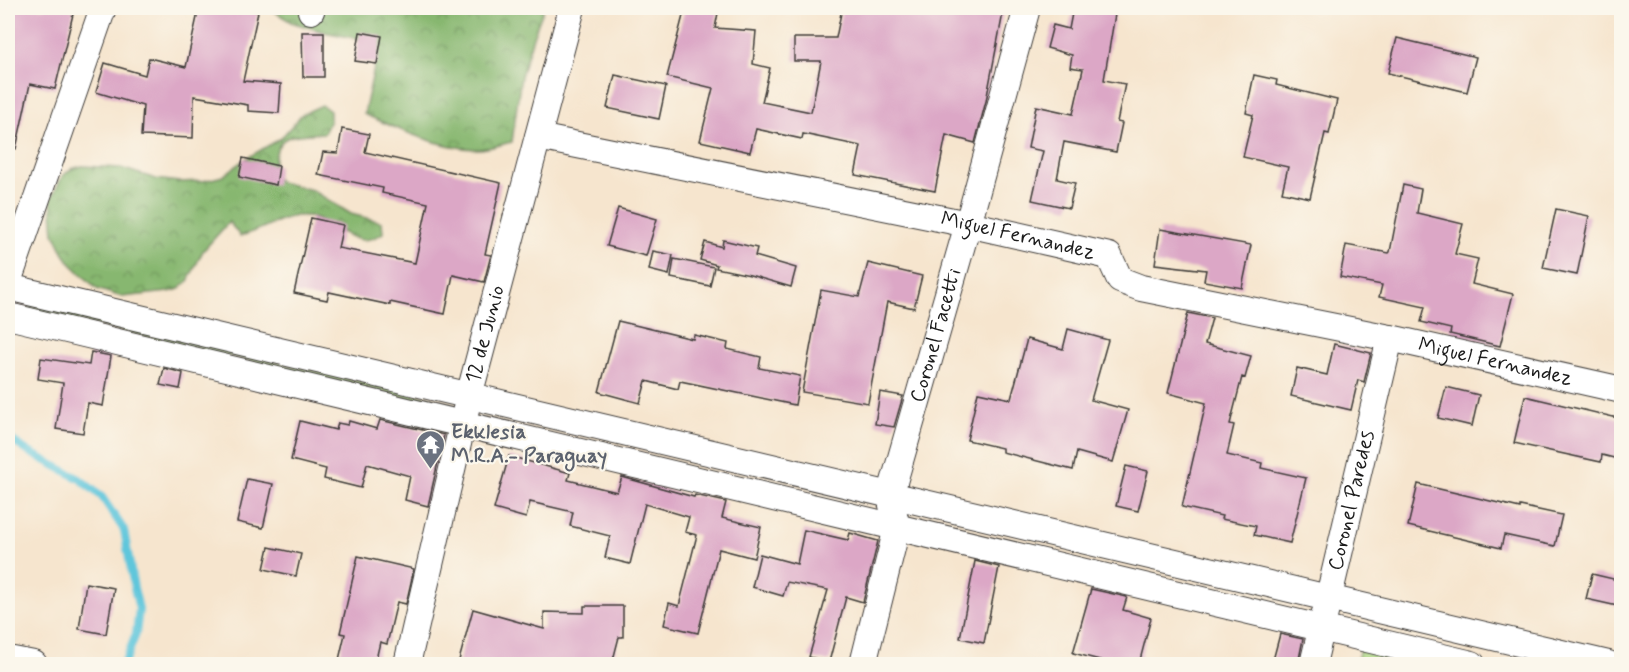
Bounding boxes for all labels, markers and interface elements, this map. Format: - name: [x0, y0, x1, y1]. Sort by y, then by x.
- street label: Miguel Fernandez: [938, 205, 1098, 266]
- street label: Coronel Facetti: [904, 265, 969, 406]
- street label: 12 de Junio: [459, 282, 512, 386]
- street label: Miguel Fernandez: [1415, 331, 1575, 393]
- place label: Ekklesia M.R.A.- Paraguay: [451, 418, 607, 472]
- temple icon: Ekklesia M.R.A.- Paraguay: [414, 428, 446, 470]
- street label: Coronel Paredes: [1322, 428, 1382, 573]

